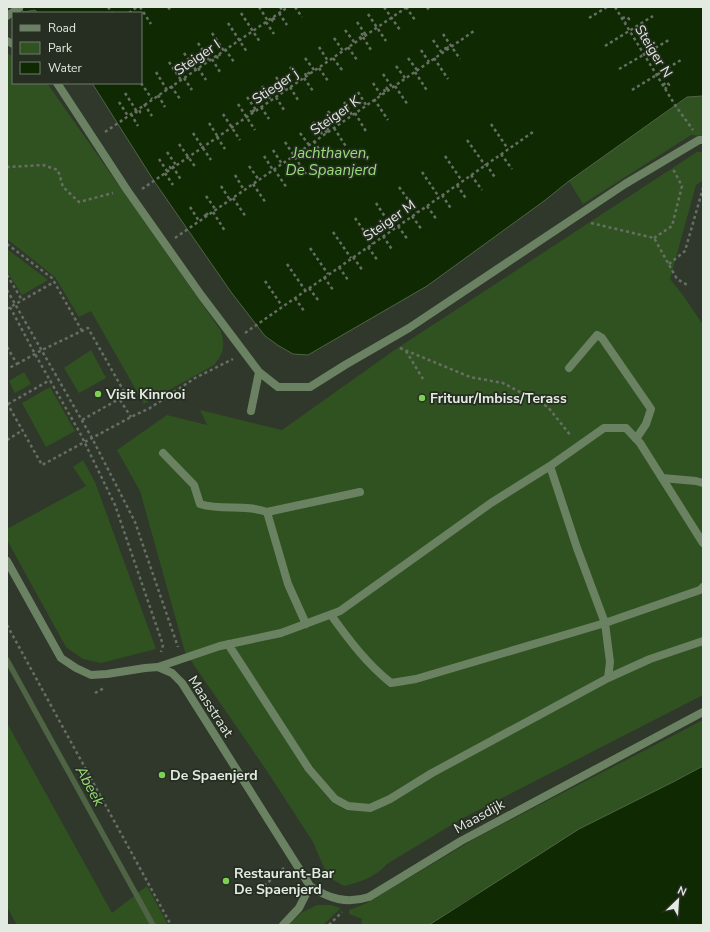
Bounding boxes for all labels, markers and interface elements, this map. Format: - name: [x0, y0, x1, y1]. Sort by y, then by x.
- legend: [12, 12, 142, 84]
- text: Road: [48, 20, 76, 36]
- street label: Steiger N: [630, 21, 677, 81]
- street label: Steiger I: [170, 35, 224, 80]
- text: Park: [48, 40, 73, 56]
- text: Water: [48, 60, 82, 76]
- street label: Stieger j: [249, 64, 302, 109]
- street label: Steiger K: [306, 91, 364, 140]
- water label: Jachthaven, De Spaanjerd: [286, 143, 377, 180]
- street label: Steiger M: [359, 195, 419, 245]
- place label: Visit Kinrooi: [105, 385, 185, 404]
- marker: Visit Kinrooi: [93, 389, 103, 399]
- place label: Frituur/Imbiss/Terass: [430, 389, 567, 408]
- marker: Frituur/Imbiss/Terass: [417, 393, 427, 403]
- street label: Maasstraat: [184, 672, 238, 741]
- water label: Abeek: [70, 761, 109, 810]
- place label: De Spaenjerd: [170, 766, 258, 785]
- marker: De Spaenjerd: [157, 770, 167, 780]
- street label: Maasdijk: [450, 794, 509, 838]
- place label: Restaurant-Bar De Spaenjerd: [234, 864, 335, 899]
- marker: Restaurant-Bar De Spaenjerd: [221, 876, 231, 886]
- north arrow: [658, 880, 698, 920]
- text: N: [675, 883, 689, 900]

